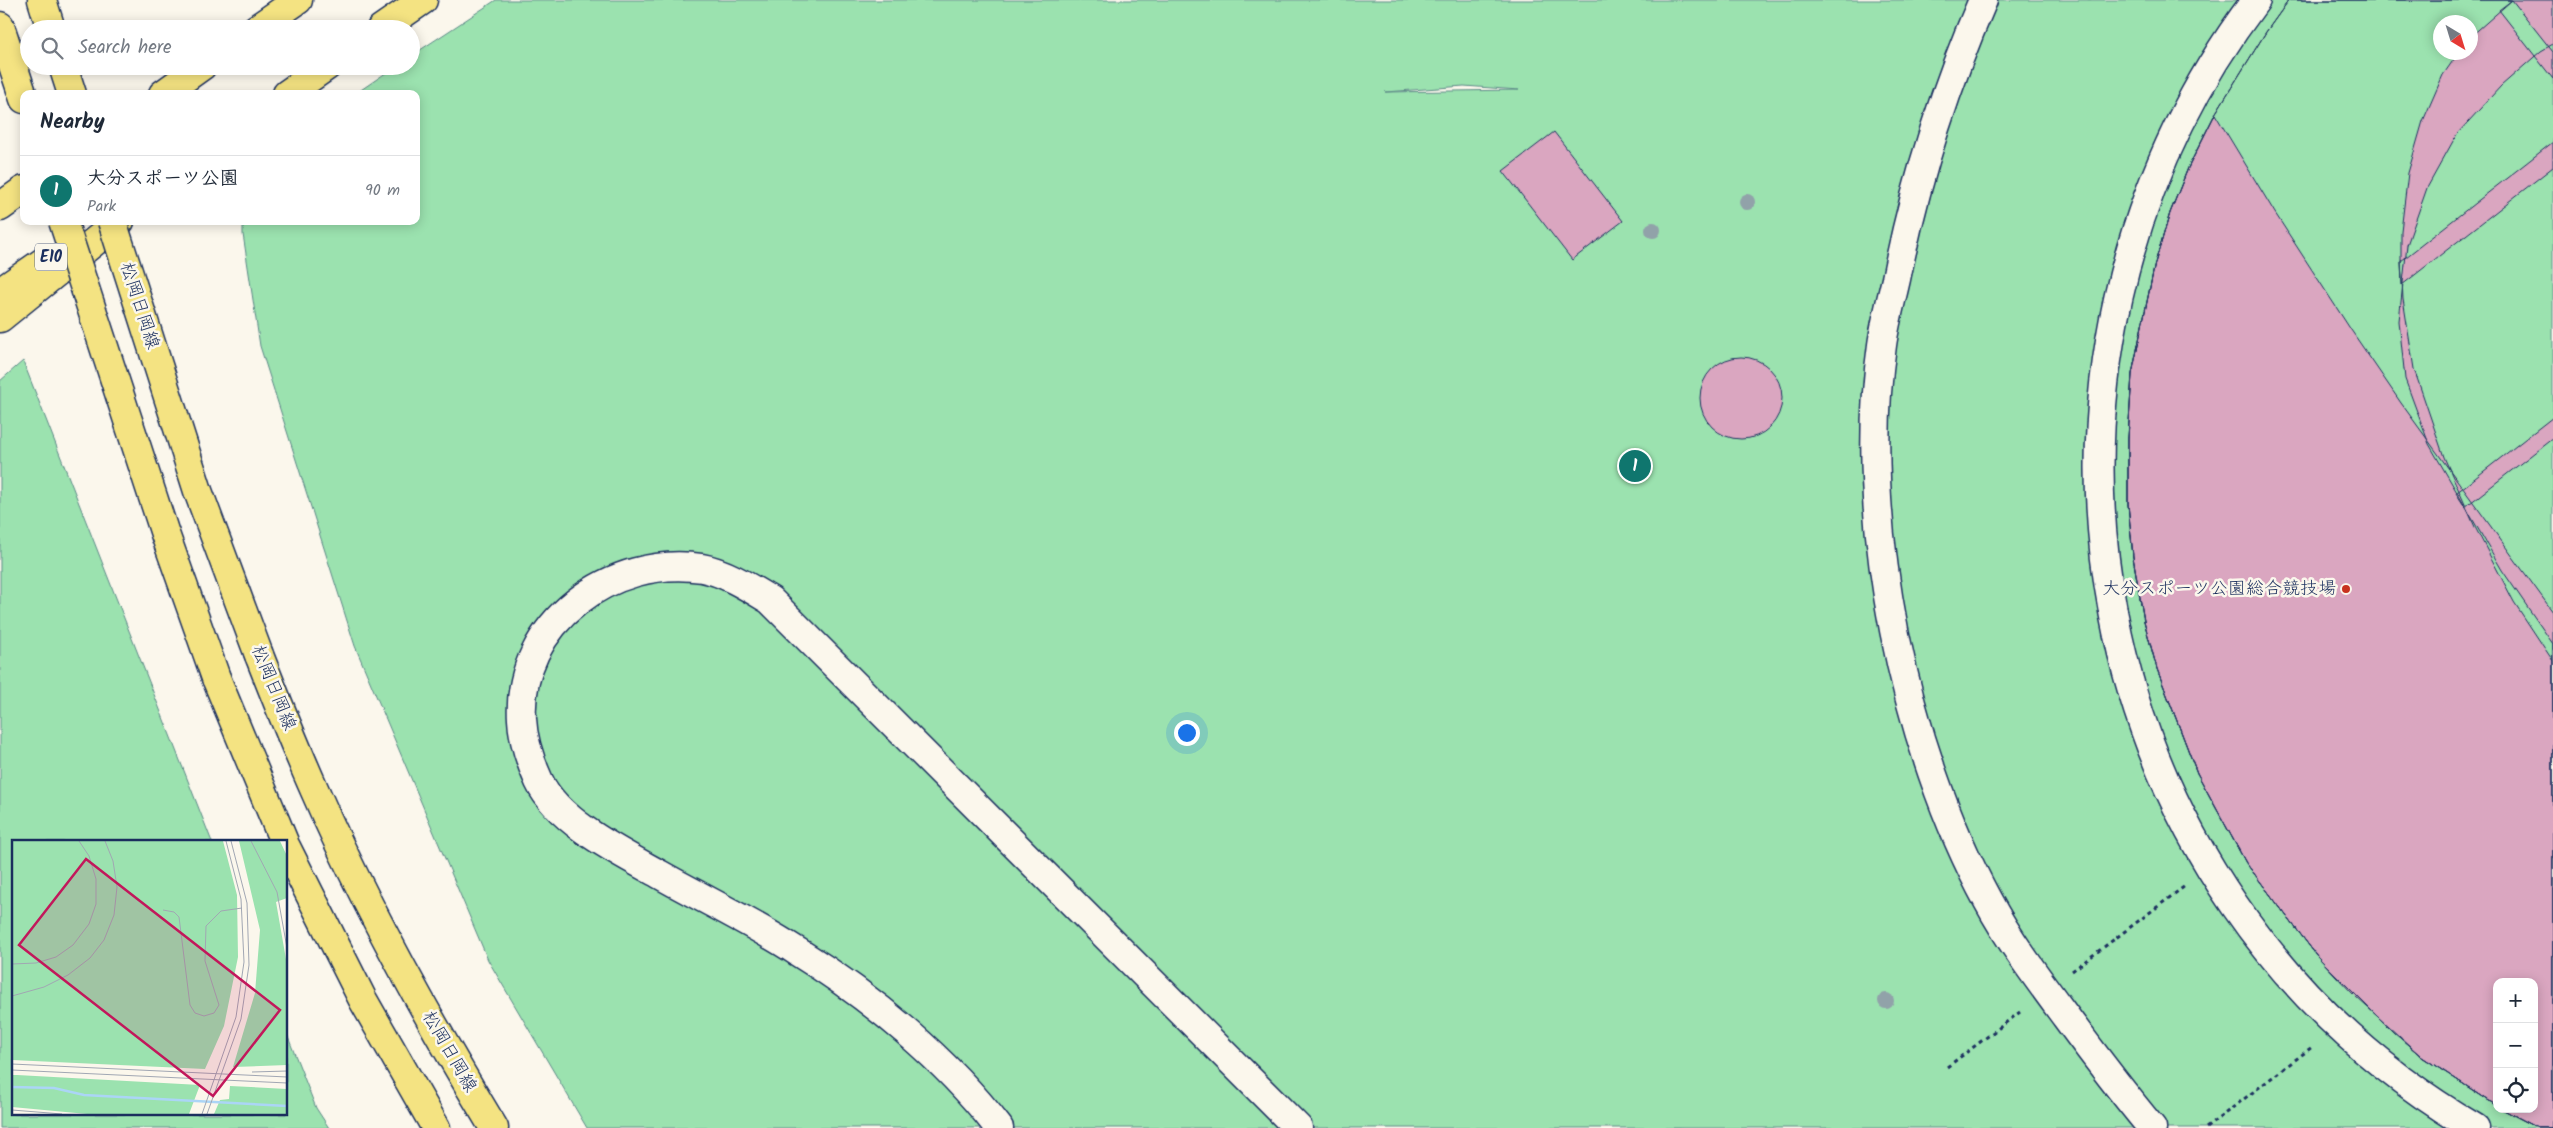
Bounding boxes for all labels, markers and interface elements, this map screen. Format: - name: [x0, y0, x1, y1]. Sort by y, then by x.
- north arrow: [2433, 15, 2478, 60]
- search box: [20, 20, 420, 75]
- text: Search here: [78, 33, 172, 63]
- icon: search: [38, 34, 66, 62]
- text: Nearby: [40, 106, 105, 139]
- text: 大分スポーツ公園: [87, 164, 239, 194]
- text: 1: [54, 178, 58, 203]
- text: 90 m: [365, 178, 400, 203]
- text: Park: [87, 194, 116, 219]
- road number: E10: [35, 243, 67, 270]
- street label: 松岡日岡線: [111, 259, 167, 353]
- pin: 1: [1619, 447, 1651, 485]
- place label: 大分スポーツ公園総合競技場: [2102, 575, 2336, 604]
- marker: 大分スポーツ公園総合競技場: [2340, 583, 2352, 595]
- street label: 松岡日岡線: [243, 641, 303, 735]
- your location: [1174, 720, 1200, 746]
- inset map: [12, 840, 288, 1116]
- map controls: [2493, 978, 2538, 1113]
- button: +: [2493, 978, 2538, 1023]
- street label: 松岡日岡線: [414, 1006, 484, 1098]
- button: −: [2493, 1023, 2538, 1068]
- button: locate: [2493, 1068, 2538, 1113]

